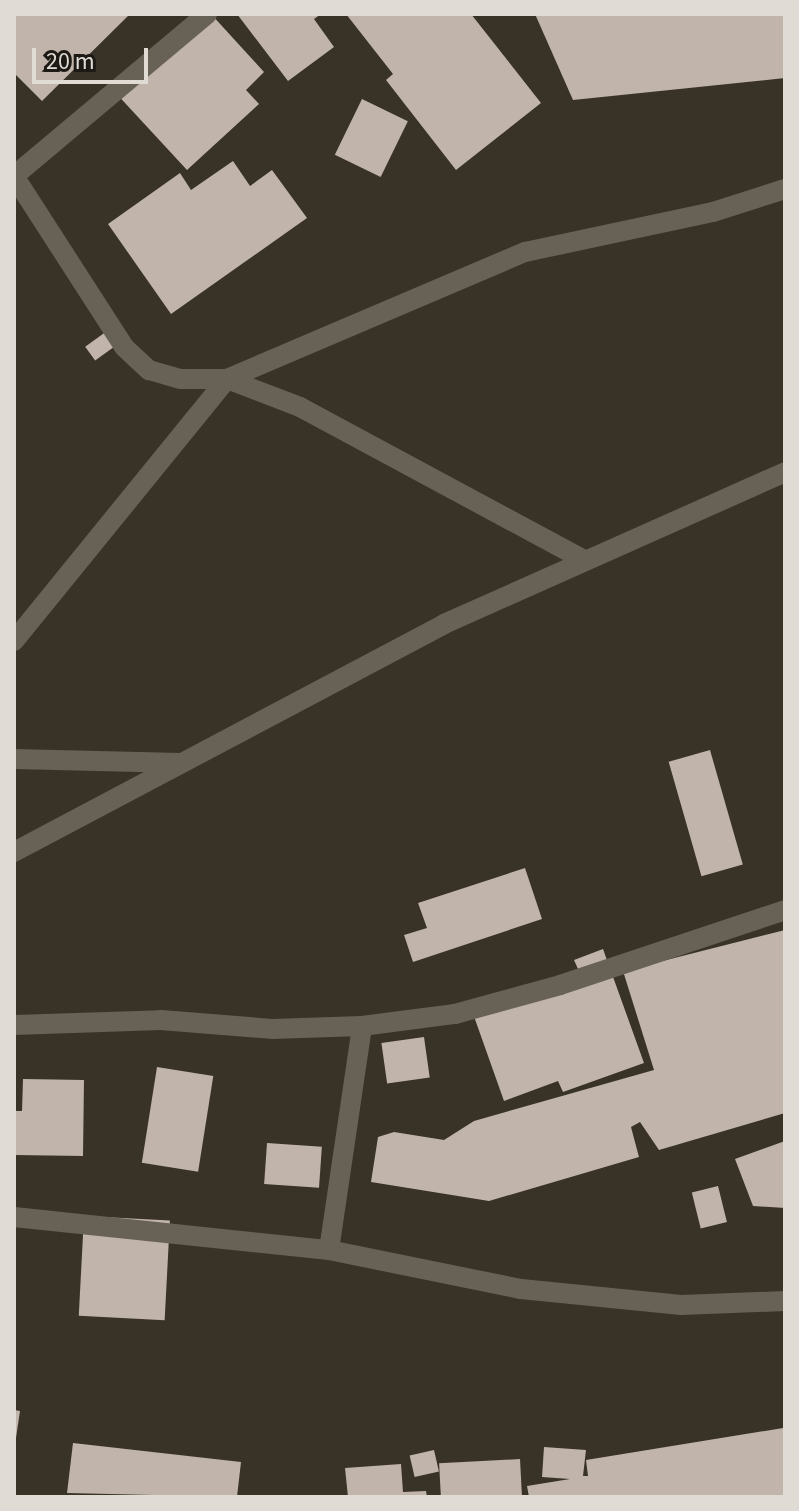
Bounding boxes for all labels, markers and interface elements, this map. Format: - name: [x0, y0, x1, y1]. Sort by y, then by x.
- scale bar: [36, 32, 152, 82]
- text: 20 m: [46, 44, 95, 79]

